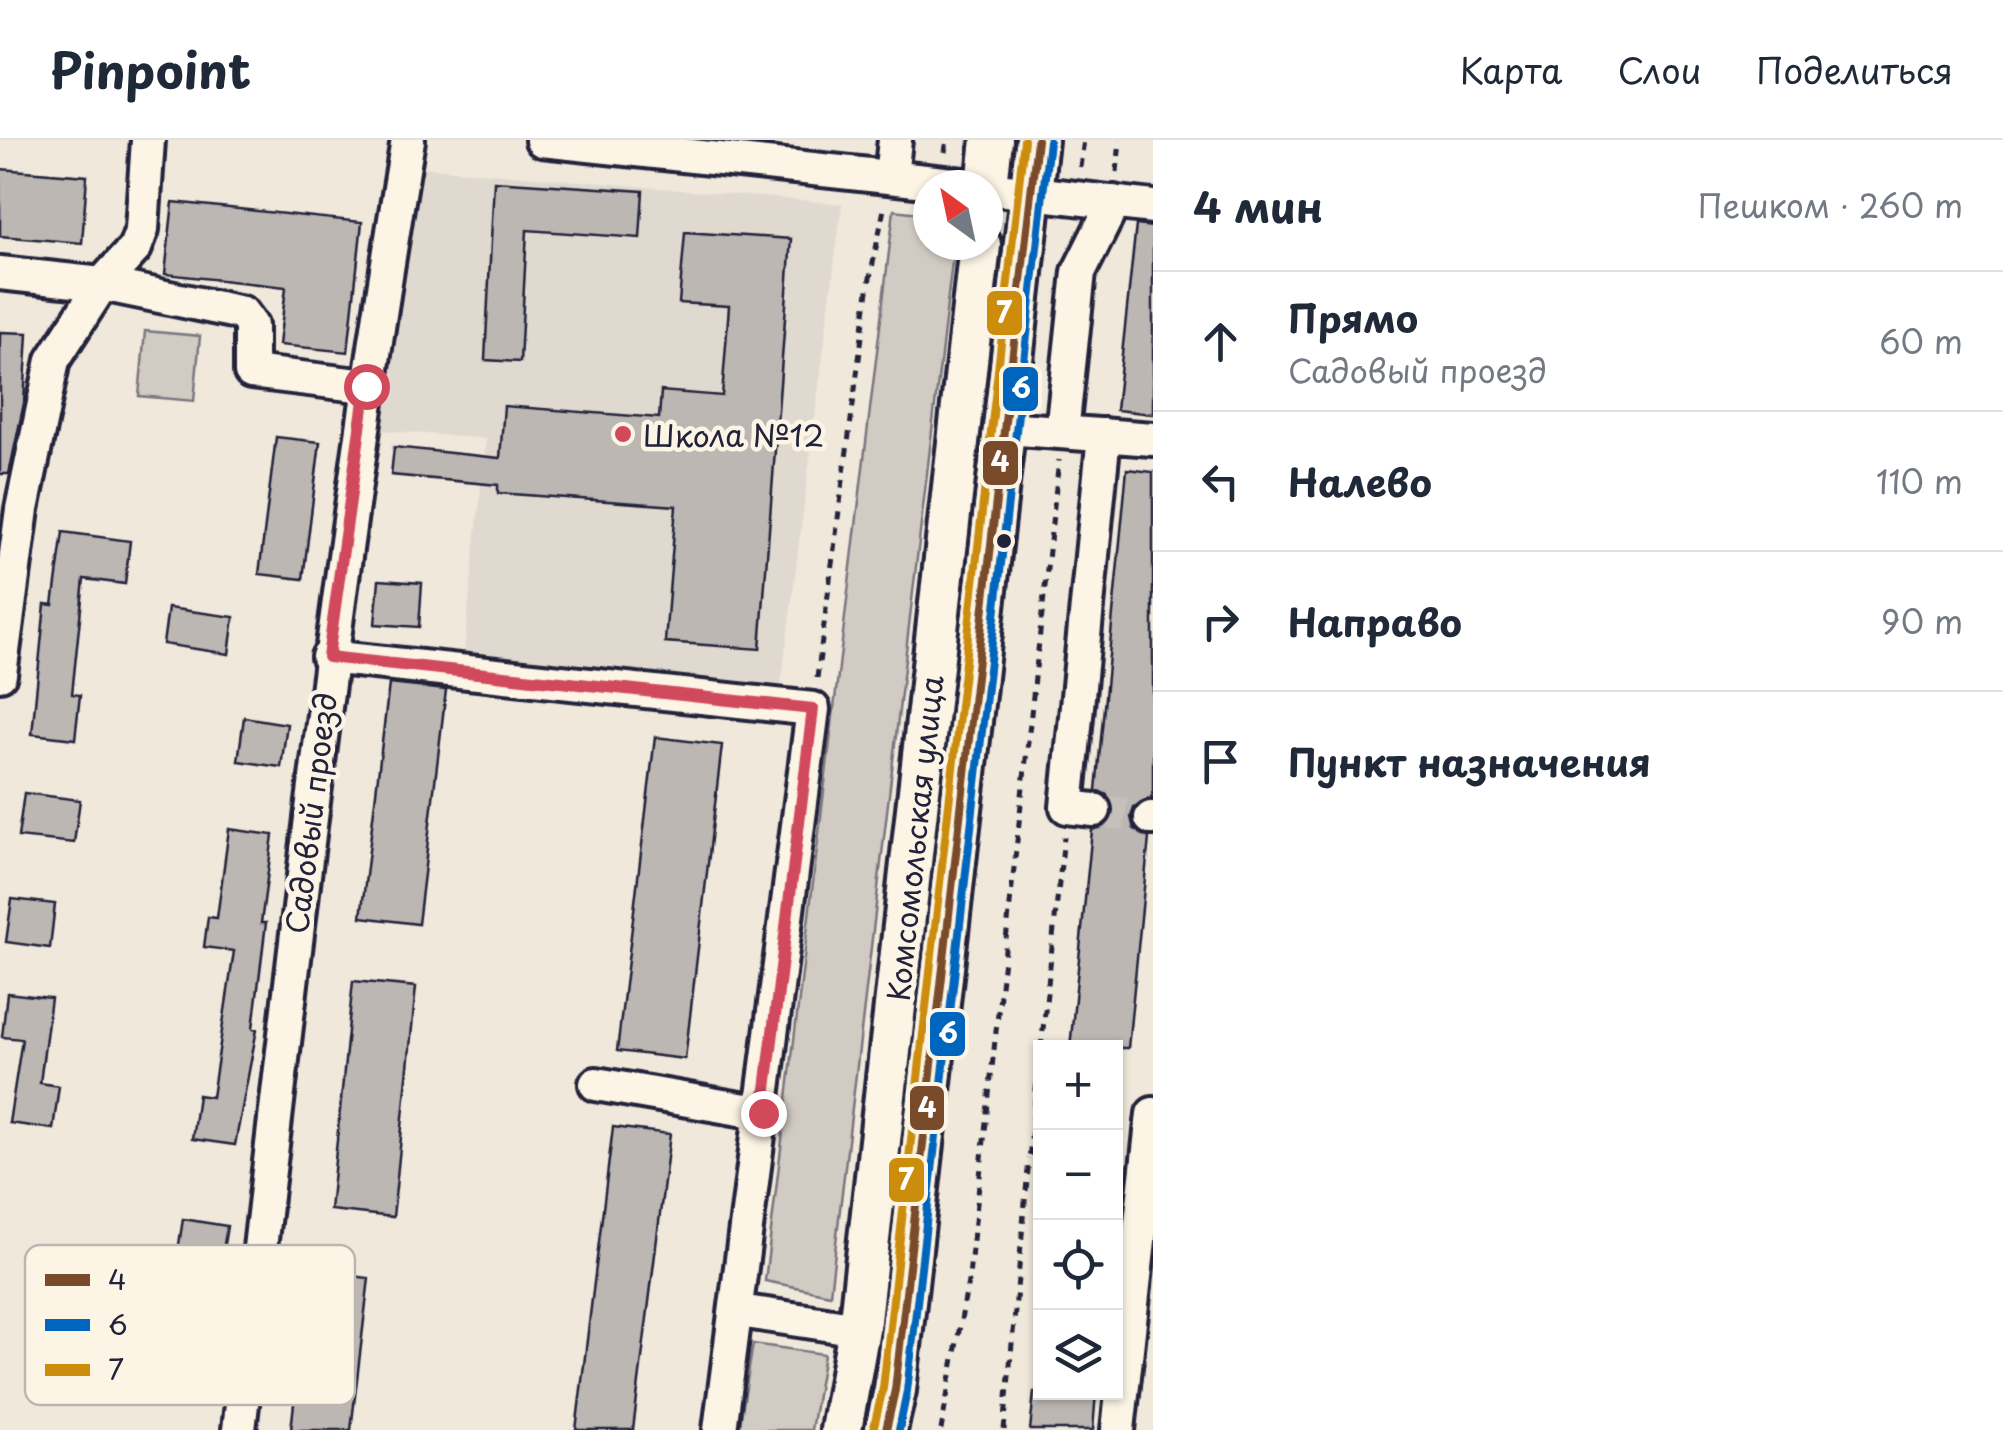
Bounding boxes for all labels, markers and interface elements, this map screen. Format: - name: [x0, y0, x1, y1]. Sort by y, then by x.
- text: Pinpoint: [50, 33, 251, 105]
- text: Карта: [1460, 43, 1562, 96]
- text: Слои: [1617, 43, 1701, 96]
- text: Поделиться: [1756, 43, 1953, 96]
- north arrow: [913, 170, 1003, 260]
- text: 4 мин: [1193, 174, 1323, 237]
- text: Пешком · 260 m: [1698, 181, 1963, 229]
- line badge: 7: [985, 289, 1024, 337]
- text: Прямо: [1288, 289, 1418, 346]
- text: 7: [996, 290, 1013, 333]
- icon: ahead: [1193, 314, 1248, 369]
- text: 60 m: [1879, 317, 1963, 365]
- text: Садовый проезд: [1288, 346, 1547, 394]
- route start: [344, 364, 390, 410]
- line badge: 6: [1001, 365, 1040, 413]
- text: 6: [1011, 365, 1031, 408]
- place label: Школа №12: [643, 412, 824, 457]
- marker: Школа №12: [612, 423, 634, 445]
- line badge: 4: [981, 439, 1020, 487]
- text: 4: [990, 439, 1010, 482]
- text: Налево: [1288, 453, 1432, 510]
- icon: left: [1193, 454, 1248, 509]
- text: 110 m: [1876, 457, 1963, 505]
- unlabelled marker: [994, 531, 1014, 551]
- text: Направо: [1288, 593, 1462, 650]
- icon: right: [1193, 594, 1248, 649]
- text: 90 m: [1881, 597, 1963, 645]
- street label: Комсомольская улица: [875, 673, 953, 1003]
- street label: Садовый проезд: [273, 690, 347, 936]
- text: Пункт назначения: [1288, 733, 1651, 790]
- icon: arrive: [1193, 734, 1248, 789]
- line badge: 6: [928, 1010, 967, 1058]
- text: 6: [938, 1010, 958, 1053]
- map controls: [1033, 1040, 1123, 1400]
- button: +: [1033, 1040, 1123, 1130]
- line badge: 4: [908, 1084, 946, 1132]
- text: 4: [917, 1085, 937, 1128]
- route end: [741, 1091, 787, 1137]
- button: −: [1033, 1130, 1123, 1220]
- line badge: 7: [887, 1156, 926, 1204]
- text: 7: [898, 1157, 915, 1200]
- button: locate: [1033, 1220, 1123, 1310]
- legend: [25, 1245, 355, 1405]
- text: 4: [108, 1257, 127, 1300]
- text: 6: [108, 1302, 128, 1345]
- button: layers: [1033, 1310, 1123, 1400]
- text: 7: [108, 1347, 124, 1390]

